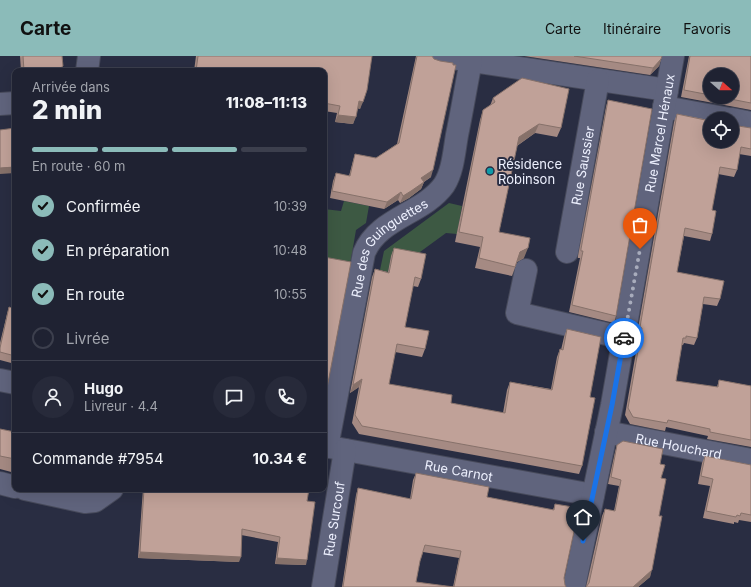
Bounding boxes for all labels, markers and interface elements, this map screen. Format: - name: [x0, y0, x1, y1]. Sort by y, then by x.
- text: Carte: [20, 17, 71, 40]
- text: Carte: [545, 20, 581, 37]
- text: Itinéraire: [603, 20, 661, 37]
- text: Favoris: [683, 20, 731, 37]
- north arrow: [703, 68, 739, 104]
- map controls: [703, 68, 739, 148]
- street label: Rue Marcel Hénaux: [641, 73, 678, 194]
- text: Arrivée dans: [32, 79, 110, 95]
- text: 11:08–11:13: [226, 93, 307, 112]
- text: 2 min: [32, 94, 102, 125]
- button: locate: [703, 112, 739, 148]
- street label: Rue Saussier: [568, 124, 598, 206]
- place label: Résidence Robinson: [498, 156, 562, 187]
- text: En route · 60 m: [32, 158, 125, 174]
- marker: Résidence Robinson: [485, 166, 495, 176]
- icon: check: [32, 195, 54, 217]
- street label: Rue des Guinguettes: [348, 195, 431, 299]
- text: Confirmée: [66, 197, 141, 216]
- text: 10:39: [274, 198, 307, 214]
- pin: [623, 208, 657, 249]
- icon: bag: [629, 214, 651, 236]
- icon: check: [32, 239, 54, 261]
- text: En préparation: [66, 241, 170, 260]
- text: 10:48: [273, 242, 307, 258]
- icon: check: [32, 283, 54, 305]
- text: En route: [66, 285, 125, 304]
- text: 10:55: [274, 286, 307, 302]
- courier: [604, 318, 644, 358]
- icon: car: [613, 327, 635, 349]
- text: Livrée: [66, 329, 109, 348]
- button: person: [32, 376, 74, 418]
- button: chat: [213, 376, 255, 418]
- button: phone: [265, 376, 307, 418]
- text: Hugo: [84, 379, 123, 398]
- text: Livreur · 4.4: [84, 398, 158, 414]
- street label: Rue Houchard: [634, 430, 723, 462]
- text: Commande #7954: [32, 449, 164, 468]
- text: 10.34 €: [253, 449, 307, 468]
- street label: Rue Carnot: [423, 456, 494, 485]
- street label: Rue Surcouf: [320, 480, 348, 558]
- pin: [566, 500, 600, 541]
- icon: home: [572, 506, 594, 528]

